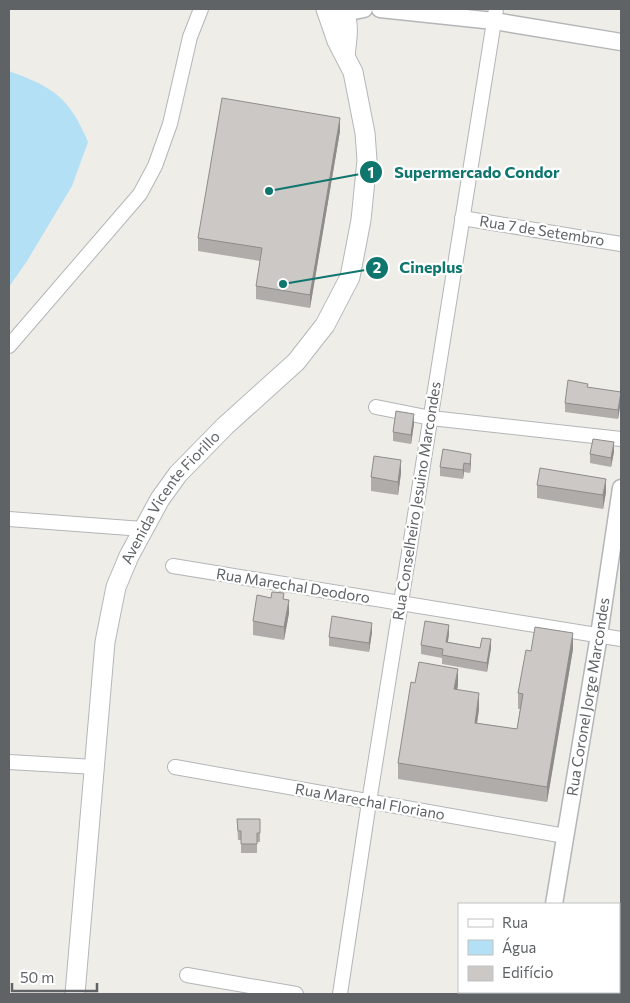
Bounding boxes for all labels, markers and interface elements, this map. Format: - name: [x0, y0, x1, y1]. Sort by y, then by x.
- callout: Supermercado Condor: [359, 157, 569, 188]
- text: Supermercado Condor: [394, 162, 560, 181]
- text: 1: [368, 163, 374, 181]
- street label: Rua 7 de Setembro: [478, 211, 606, 249]
- callout: Cineplus: [364, 252, 473, 283]
- text: Cineplus: [399, 257, 463, 276]
- text: 2: [373, 258, 381, 276]
- street label: Rua Conselheiro Jesuino Marcondes: [388, 380, 444, 621]
- street label: Avenida Vicente Fiorillo: [117, 427, 223, 566]
- street label: Rua Marechal Deodoro: [215, 564, 371, 606]
- street label: Rua Coronel Jorge Marcondes: [562, 596, 612, 797]
- street label: Rua Marechal Floriano: [294, 779, 447, 823]
- legend: [458, 903, 620, 993]
- text: Rua: [502, 913, 528, 931]
- text: Água: [502, 937, 536, 956]
- scale bar: [12, 960, 98, 992]
- text: Edifício: [502, 963, 553, 981]
- text: 50 m: [20, 968, 54, 986]

